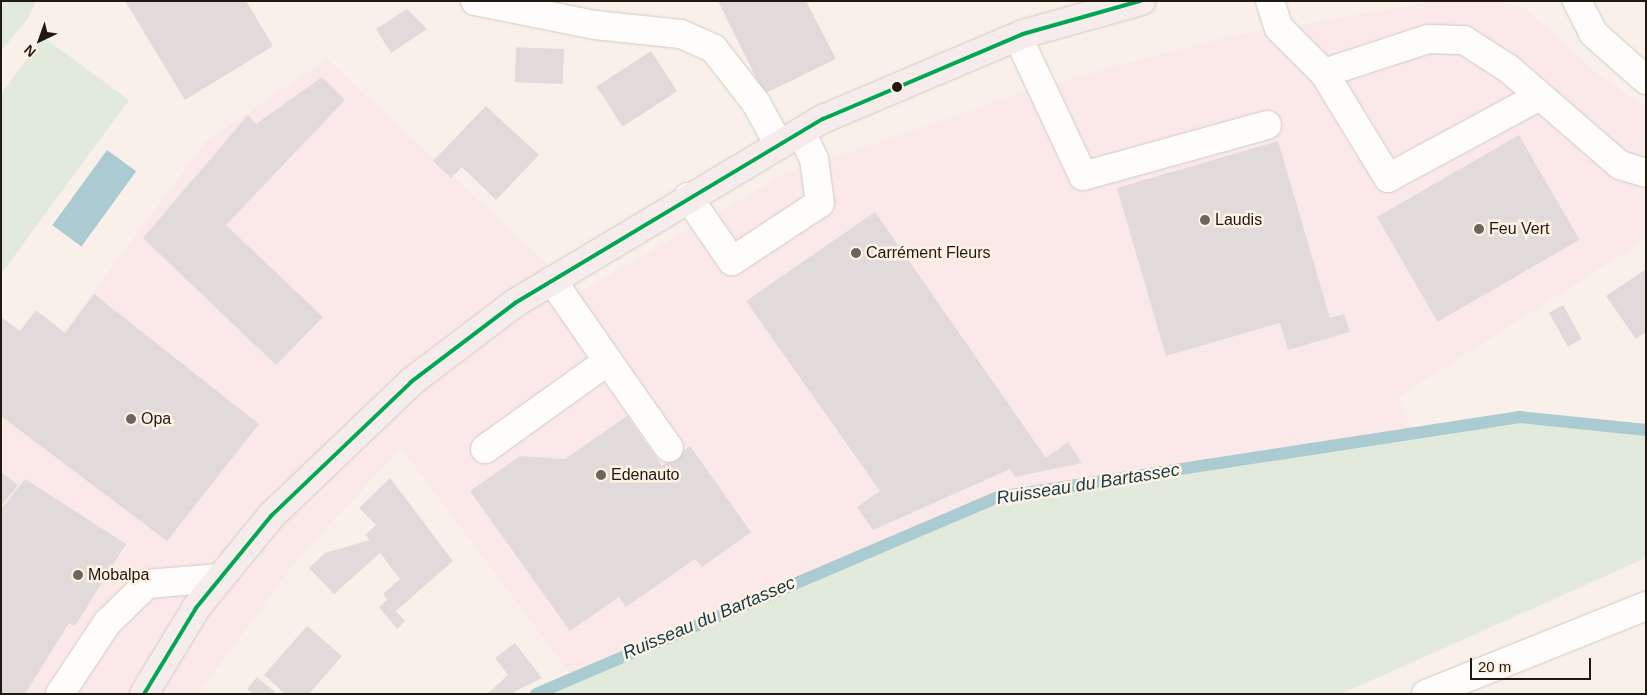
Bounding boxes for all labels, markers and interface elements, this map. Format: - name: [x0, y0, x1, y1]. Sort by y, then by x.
- north arrow: [15, 15, 65, 65]
- text: N: [21, 42, 39, 60]
- unlabelled marker: [892, 82, 902, 92]
- place label: Laudis: [1215, 210, 1262, 230]
- marker: Laudis: [1199, 214, 1211, 226]
- place label: Feu Vert: [1489, 219, 1549, 239]
- marker: Feu Vert: [1473, 223, 1485, 235]
- place label: Carrément Fleurs: [866, 243, 990, 263]
- marker: Carrément Fleurs: [850, 247, 862, 259]
- place label: Opa: [141, 409, 171, 429]
- marker: Opa: [125, 413, 137, 425]
- water label: Ruisseau du Bartassec: [995, 459, 1181, 509]
- place label: Edenauto: [611, 465, 680, 485]
- marker: Edenauto: [595, 469, 607, 481]
- place label: Mobalpa: [88, 565, 149, 585]
- marker: Mobalpa: [72, 569, 84, 581]
- water label: Ruisseau du Bartassec: [620, 572, 798, 664]
- scale bar: [1472, 648, 1593, 680]
- text: 20 m: [1478, 658, 1511, 675]

